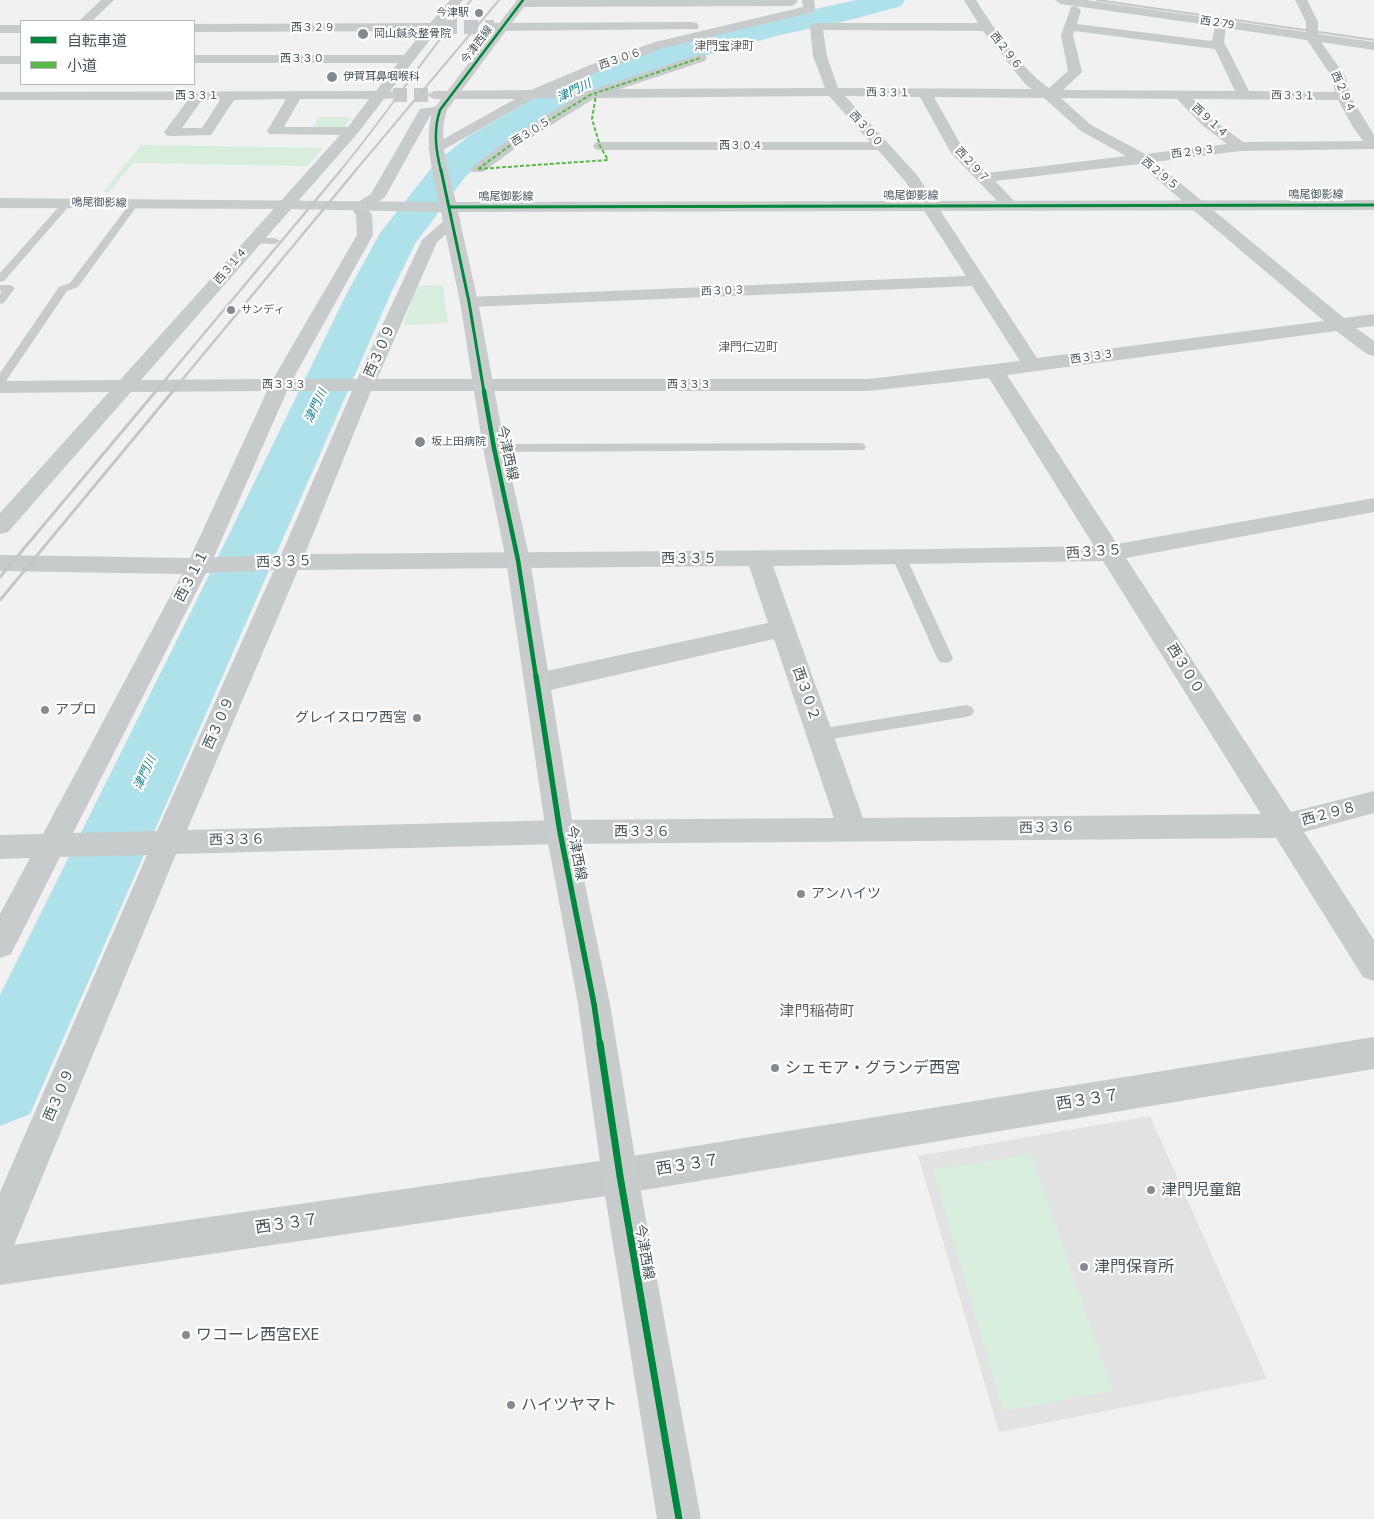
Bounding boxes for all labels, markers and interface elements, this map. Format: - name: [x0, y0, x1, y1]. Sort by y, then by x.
- place label: 今津駅: [436, 6, 469, 20]
- marker: 今津駅: [473, 7, 485, 19]
- street label: 西２79: [1199, 14, 1235, 32]
- legend: [20, 20, 195, 85]
- street label: 西３２９: [291, 21, 335, 35]
- street label: 今津西線: [458, 23, 496, 67]
- marker: 岡山鍼灸整骨院: [356, 27, 370, 41]
- place label: 岡山鍼灸整骨院: [374, 27, 451, 41]
- text: 自転車道: [67, 30, 127, 50]
- street label: 西２９６: [987, 30, 1025, 72]
- district label: 津門宝津町: [694, 40, 754, 54]
- street label: 西３０６: [597, 46, 643, 72]
- street label: 西３３０: [280, 52, 324, 66]
- text: 小道: [67, 55, 97, 75]
- street label: 西２９４: [1328, 69, 1358, 115]
- marker: 伊賀耳鼻咽喉科: [325, 70, 339, 84]
- place label: 伊賀耳鼻咽喉科: [343, 70, 420, 84]
- water label: 津門川: [555, 77, 593, 105]
- street label: 西３３１: [866, 86, 910, 100]
- street label: 西３３１: [175, 89, 219, 103]
- street label: 西３３１: [1271, 89, 1315, 103]
- street label: 西９１４: [1189, 101, 1231, 141]
- street label: 西３００: [846, 108, 886, 150]
- street label: 西３０５: [509, 115, 553, 149]
- street label: 西３０４: [719, 139, 763, 153]
- street label: 西２９３: [1170, 143, 1216, 161]
- street label: 西２９７: [952, 144, 992, 186]
- street label: 西２９５: [1139, 155, 1181, 193]
- street label: 鳴尾御影線: [1289, 188, 1343, 202]
- street label: 鳴尾御影線: [884, 189, 938, 203]
- street label: 鳴尾御影線: [479, 190, 533, 204]
- street label: 鳴尾御影線: [71, 196, 127, 210]
- street label: 西３１４: [212, 245, 250, 287]
- street label: 西３０３: [701, 284, 745, 298]
- place label: サンディ: [241, 303, 285, 317]
- marker: サンディ: [225, 304, 237, 316]
- street label: 西３０９: [361, 322, 399, 380]
- district label: 津門仁辺町: [718, 341, 778, 355]
- street label: 西３３３: [1069, 347, 1115, 367]
- street label: 西３３３: [262, 378, 306, 392]
- street label: 西３３３: [667, 378, 711, 392]
- water label: 津門川: [302, 387, 330, 425]
- street label: 今津西線: [493, 424, 521, 482]
- marker: 坂上田病院: [413, 435, 427, 449]
- place label: 坂上田病院: [431, 435, 486, 449]
- street label: 西３３５: [1065, 542, 1123, 562]
- street label: 西３１１: [172, 547, 212, 605]
- street label: 西３３５: [661, 551, 717, 567]
- street label: 西３３５: [256, 553, 312, 571]
- street label: 西３００: [1163, 641, 1207, 697]
- street label: 西３０２: [789, 665, 823, 723]
- street label: 西３０９: [200, 694, 238, 752]
- place label: アプロ: [55, 702, 97, 718]
- marker: アプロ: [39, 704, 51, 716]
- place label: グレイスロワ西宮: [295, 710, 407, 726]
- marker: グレイスロワ西宮: [411, 712, 423, 724]
- water label: 津門川: [131, 754, 159, 792]
- street label: 西２９８: [1300, 799, 1358, 829]
- street label: 西３３６: [1019, 819, 1075, 837]
- street label: 今津西線: [562, 824, 590, 882]
- street label: 西３３６: [614, 824, 670, 840]
- street label: 西３３６: [209, 831, 265, 849]
- place label: アンハイツ: [811, 886, 881, 902]
- marker: アンハイツ: [795, 888, 807, 900]
- district label: 津門稲荷町: [780, 1003, 854, 1021]
- place label: シェモア・グランデ西宮: [785, 1058, 961, 1078]
- marker: シェモア・グランデ西宮: [769, 1062, 781, 1074]
- street label: 西３０９: [40, 1066, 78, 1124]
- street label: 西３３７: [1055, 1086, 1121, 1114]
- street label: 西３３７: [655, 1151, 721, 1179]
- place label: 津門児童館: [1161, 1180, 1241, 1200]
- marker: 津門児童館: [1145, 1184, 1157, 1196]
- street label: 西３３７: [254, 1210, 320, 1238]
- street label: 今津西線: [631, 1223, 657, 1281]
- place label: 津門保育所: [1094, 1257, 1174, 1277]
- marker: 津門保育所: [1078, 1261, 1090, 1273]
- place label: ワコーレ西宮EXE: [196, 1325, 319, 1345]
- marker: ワコーレ西宮EXE: [180, 1329, 192, 1341]
- place label: ハイツヤマト: [521, 1395, 617, 1415]
- marker: ハイツヤマト: [505, 1399, 517, 1411]

